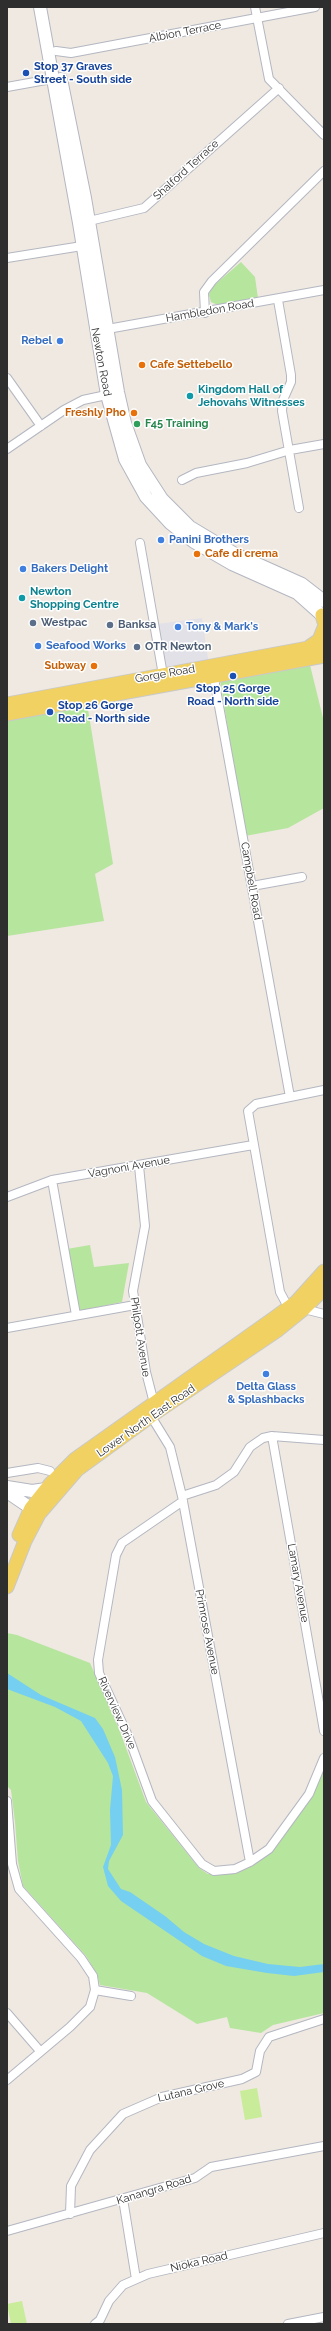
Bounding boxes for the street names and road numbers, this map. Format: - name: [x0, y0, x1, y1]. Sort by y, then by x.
- street label: Albion Terrace: [148, 19, 222, 45]
- street label: Shalford Terrace: [151, 137, 221, 203]
- street label: Hambledon Road: [165, 297, 255, 325]
- street label: Newton Road: [88, 327, 114, 397]
- street label: Gorge Road: [134, 662, 196, 686]
- street label: Campbell Road: [238, 841, 264, 921]
- street label: Vagnoni Avenue: [87, 1153, 171, 1181]
- street label: Philpott Avenue: [127, 1296, 153, 1378]
- street label: Lower North East Road: [94, 1382, 198, 1460]
- street label: Lamary Avenue: [285, 1543, 311, 1623]
- street label: Primrose Avenue: [192, 1588, 222, 1676]
- street label: Riverview Drive: [95, 1675, 139, 1751]
- street label: Lutana Grove: [156, 2077, 226, 2105]
- street label: Kanangra Road: [115, 2172, 193, 2208]
- street label: Nioka Road: [169, 2249, 229, 2275]

